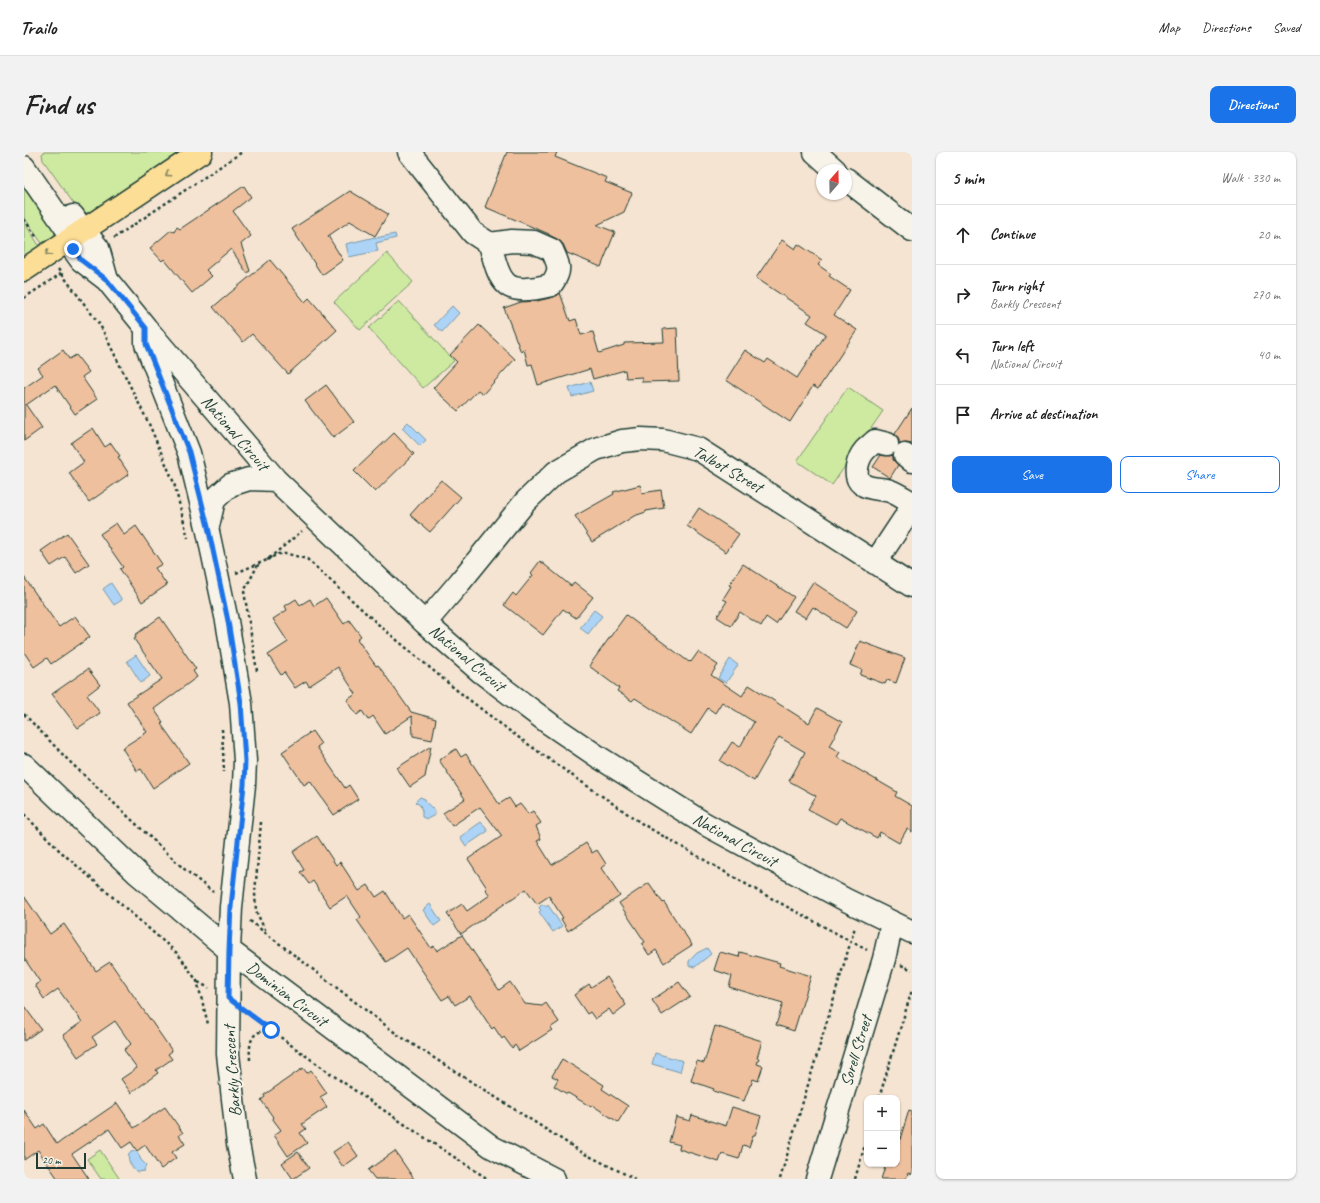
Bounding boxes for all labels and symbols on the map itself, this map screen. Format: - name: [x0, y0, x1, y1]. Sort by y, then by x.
- north arrow: [816, 164, 852, 200]
- one-way arrow: [166, 169, 173, 176]
- route end: [64, 240, 82, 258]
- one-way arrow: [45, 249, 52, 256]
- street label: National Circuit: [197, 391, 275, 477]
- street label: Talbot Street: [690, 441, 769, 498]
- street label: National Circuit: [425, 620, 511, 697]
- street label: National Circuit: [689, 808, 783, 873]
- street label: Dominion Circuit: [242, 957, 333, 1033]
- street label: Sorell Street: [835, 1011, 877, 1089]
- route start: [262, 1021, 280, 1039]
- street label: Barkly Crescent: [218, 1022, 246, 1117]
- scale bar: [36, 1151, 86, 1170]

